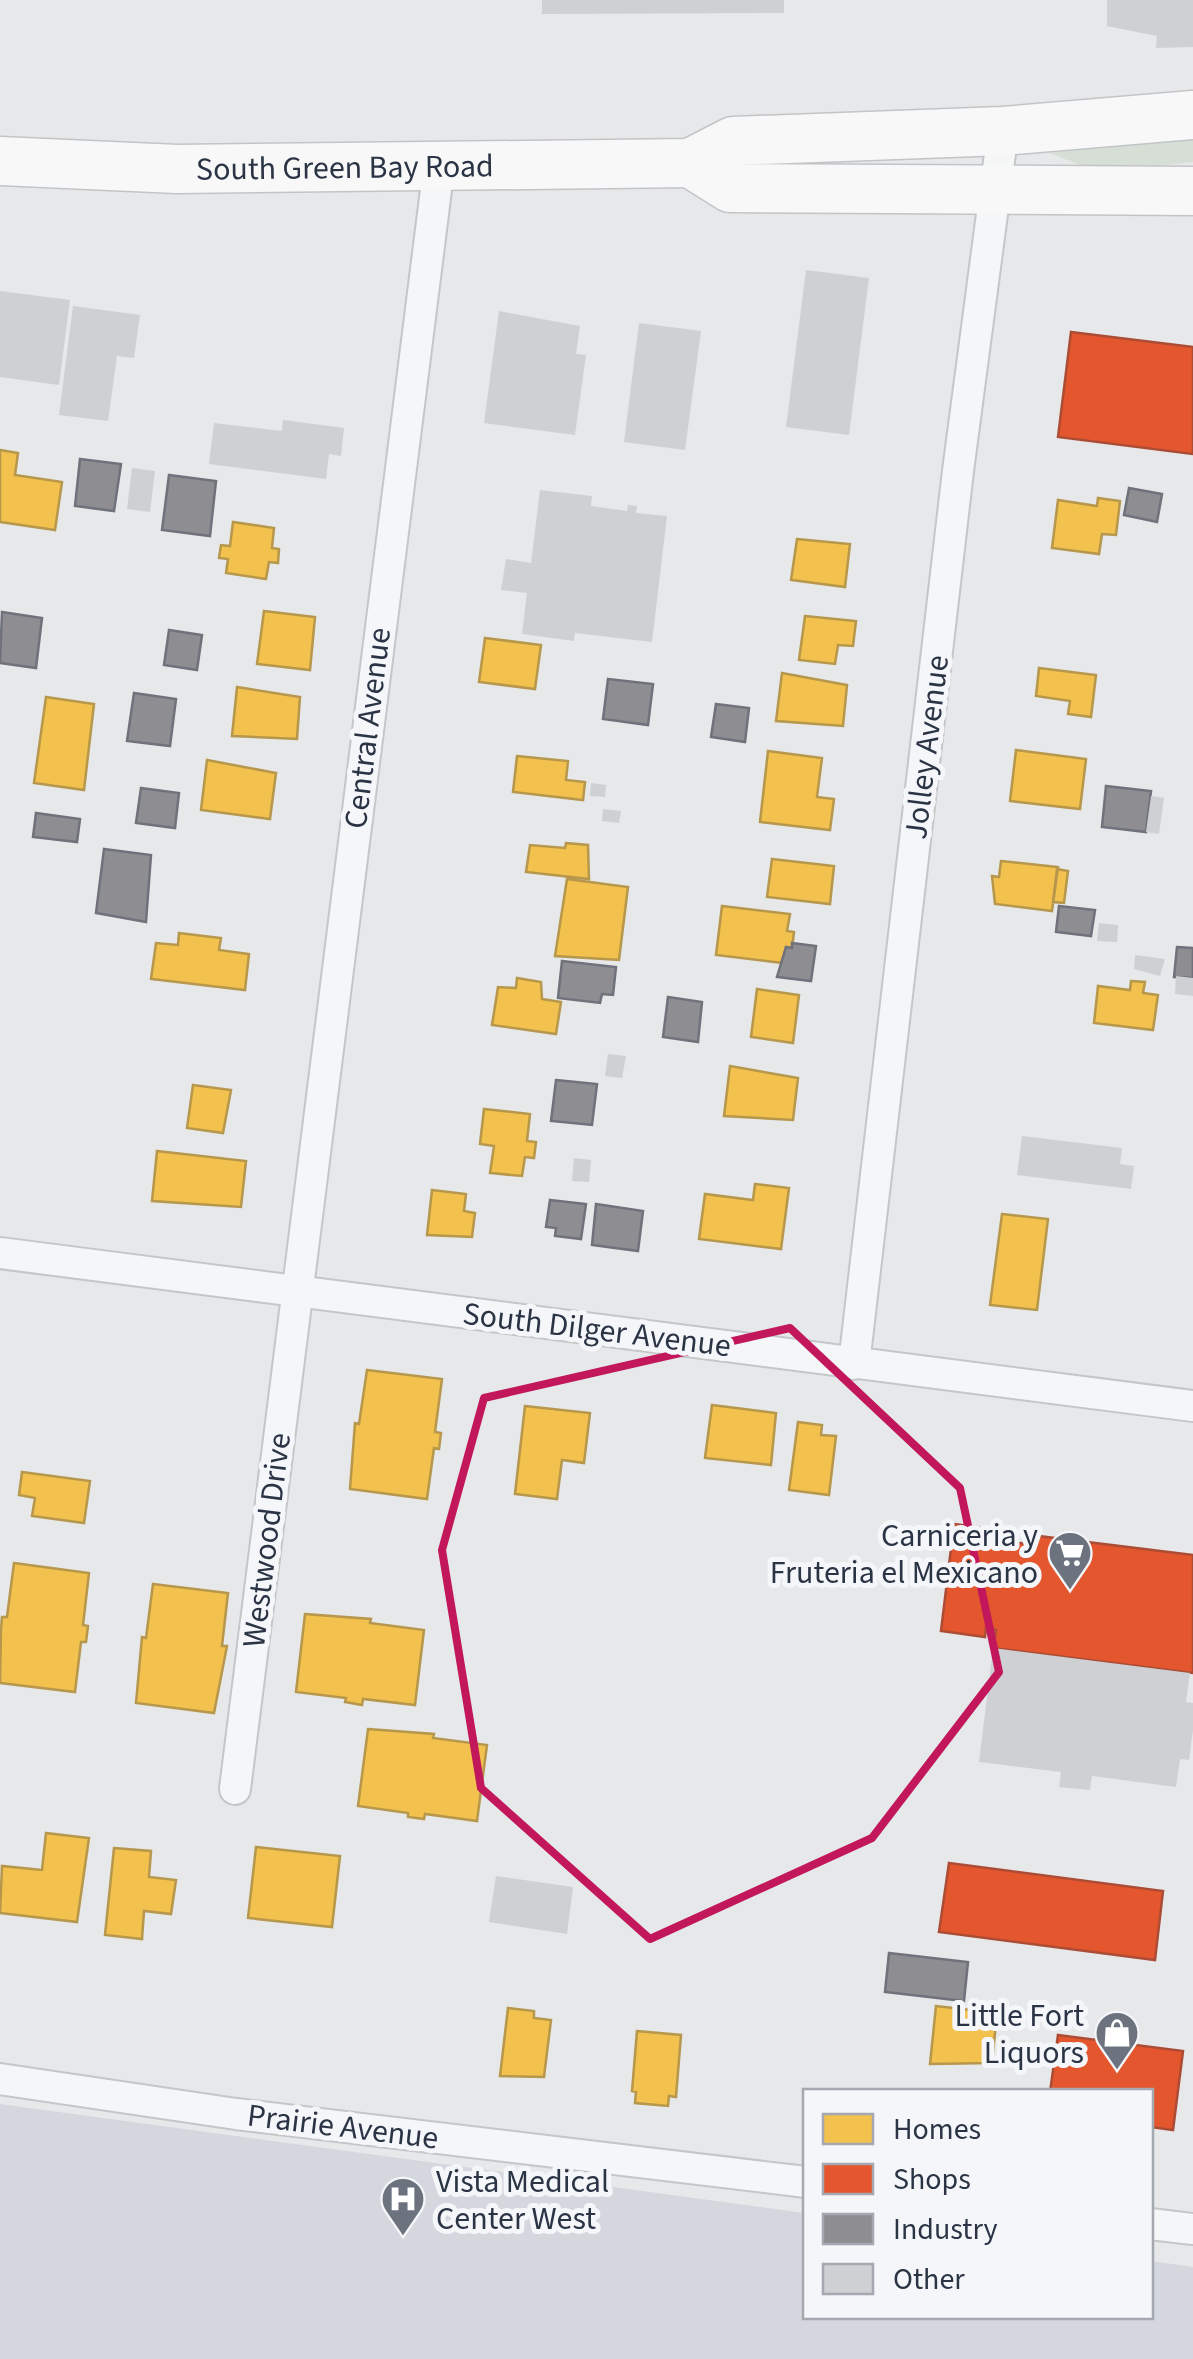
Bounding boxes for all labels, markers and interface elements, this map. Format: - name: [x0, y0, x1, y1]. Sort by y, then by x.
- street label: South Green Bay Road: [196, 143, 494, 193]
- street label: Central Avenue: [333, 625, 403, 831]
- street label: Jolley Avenue: [893, 653, 961, 842]
- street label: South Dilger Avenue: [460, 1291, 734, 1369]
- street label: Westwood Drive: [231, 1430, 303, 1650]
- place label: Carniceria y Fruteria el Mexicano: [770, 1513, 1038, 1596]
- supermarket icon: Carniceria y Fruteria el Mexicano: [1047, 1530, 1093, 1591]
- place label: Little Fort Liquors: [955, 1993, 1084, 2076]
- shop icon: Little Fort Liquors: [1094, 2010, 1140, 2071]
- legend: [803, 2089, 1153, 2319]
- street label: Prairie Avenue: [245, 2092, 441, 2162]
- text: Homes: [893, 2108, 981, 2151]
- text: Shops: [893, 2158, 971, 2201]
- place label: Vista Medical Center West: [436, 2159, 609, 2242]
- hospital icon: Vista Medical Center West: [380, 2176, 426, 2237]
- text: Industry: [893, 2208, 998, 2251]
- text: Other: [893, 2258, 965, 2301]

